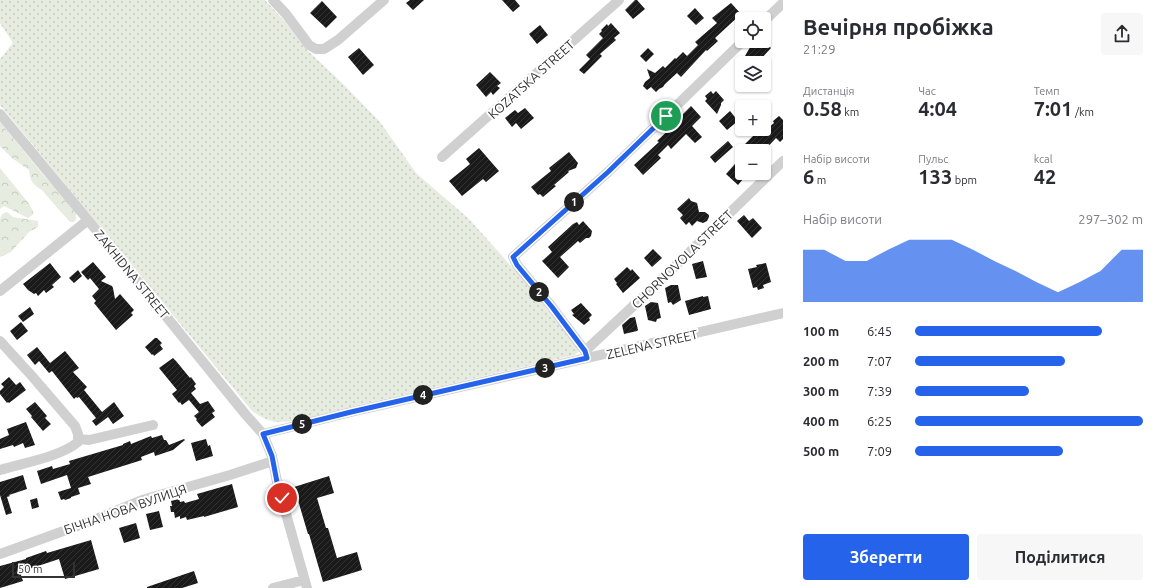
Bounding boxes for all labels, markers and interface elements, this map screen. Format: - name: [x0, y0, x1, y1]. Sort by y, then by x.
- map controls: [735, 12, 771, 180]
- button: locate: [735, 12, 771, 48]
- button: share: [1101, 13, 1143, 55]
- text: Вечірня пробіжка: [803, 14, 994, 39]
- street label: KOZATSKA STREET: [485, 37, 577, 121]
- text: 21:29: [803, 42, 836, 56]
- button: layers: [735, 56, 771, 92]
- text: Дистанція: [803, 85, 854, 97]
- text: Час: [918, 85, 936, 97]
- text: Темп: [1034, 85, 1060, 97]
- text: 0.58: [803, 97, 842, 120]
- text: 4:04: [918, 97, 957, 120]
- text: 7:01: [1034, 97, 1072, 120]
- pin: [649, 99, 683, 133]
- button: +: [735, 100, 771, 136]
- icon: arrive: [655, 105, 677, 127]
- text: km: [842, 106, 859, 118]
- text: /km: [1072, 106, 1094, 118]
- button: −: [735, 144, 771, 180]
- text: Набір висоти: [803, 153, 870, 165]
- text: Пульс: [918, 153, 948, 165]
- text: kcal: [1034, 153, 1053, 165]
- text: 6: [803, 165, 814, 188]
- text: 133: [918, 165, 952, 188]
- text: 42: [1034, 165, 1056, 188]
- text: m: [814, 174, 826, 186]
- text: bpm: [952, 174, 977, 186]
- pin: 1: [564, 192, 584, 212]
- text: 1: [571, 196, 577, 208]
- street label: CHORNOVOLA STREET: [629, 207, 735, 311]
- text: Набір висоти: [803, 212, 882, 226]
- text: 297–302 m: [1078, 212, 1143, 226]
- street label: ZAKHIDNA STREET: [92, 227, 172, 321]
- pin: 2: [529, 282, 549, 302]
- text: 2: [536, 286, 542, 298]
- text: 100 m: [803, 324, 839, 338]
- text: 6:45: [867, 324, 892, 338]
- street label: ZELENA STREET: [605, 327, 699, 361]
- text: 200 m: [803, 354, 839, 368]
- text: 7:07: [867, 354, 892, 368]
- pin: 3: [535, 358, 555, 378]
- text: 3: [542, 362, 548, 374]
- text: 300 m: [803, 384, 839, 398]
- text: 7:39: [867, 384, 892, 398]
- pin: 4: [413, 385, 433, 405]
- text: 4: [420, 389, 426, 401]
- pin: 5: [292, 414, 312, 434]
- text: 400 m: [803, 414, 839, 428]
- text: 6:25: [867, 414, 892, 428]
- text: 5: [299, 418, 305, 430]
- text: 500 m: [803, 444, 839, 458]
- text: 7:09: [867, 444, 892, 458]
- street label: БІЧНА НОВА ВУЛИЦЯ: [62, 481, 188, 537]
- pin: [265, 481, 299, 515]
- icon: check: [271, 487, 293, 509]
- button: Зберегти: [803, 534, 969, 580]
- button: Поділитися: [977, 534, 1143, 580]
- scale bar: [12, 560, 75, 579]
- text: 50 m: [18, 563, 42, 575]

